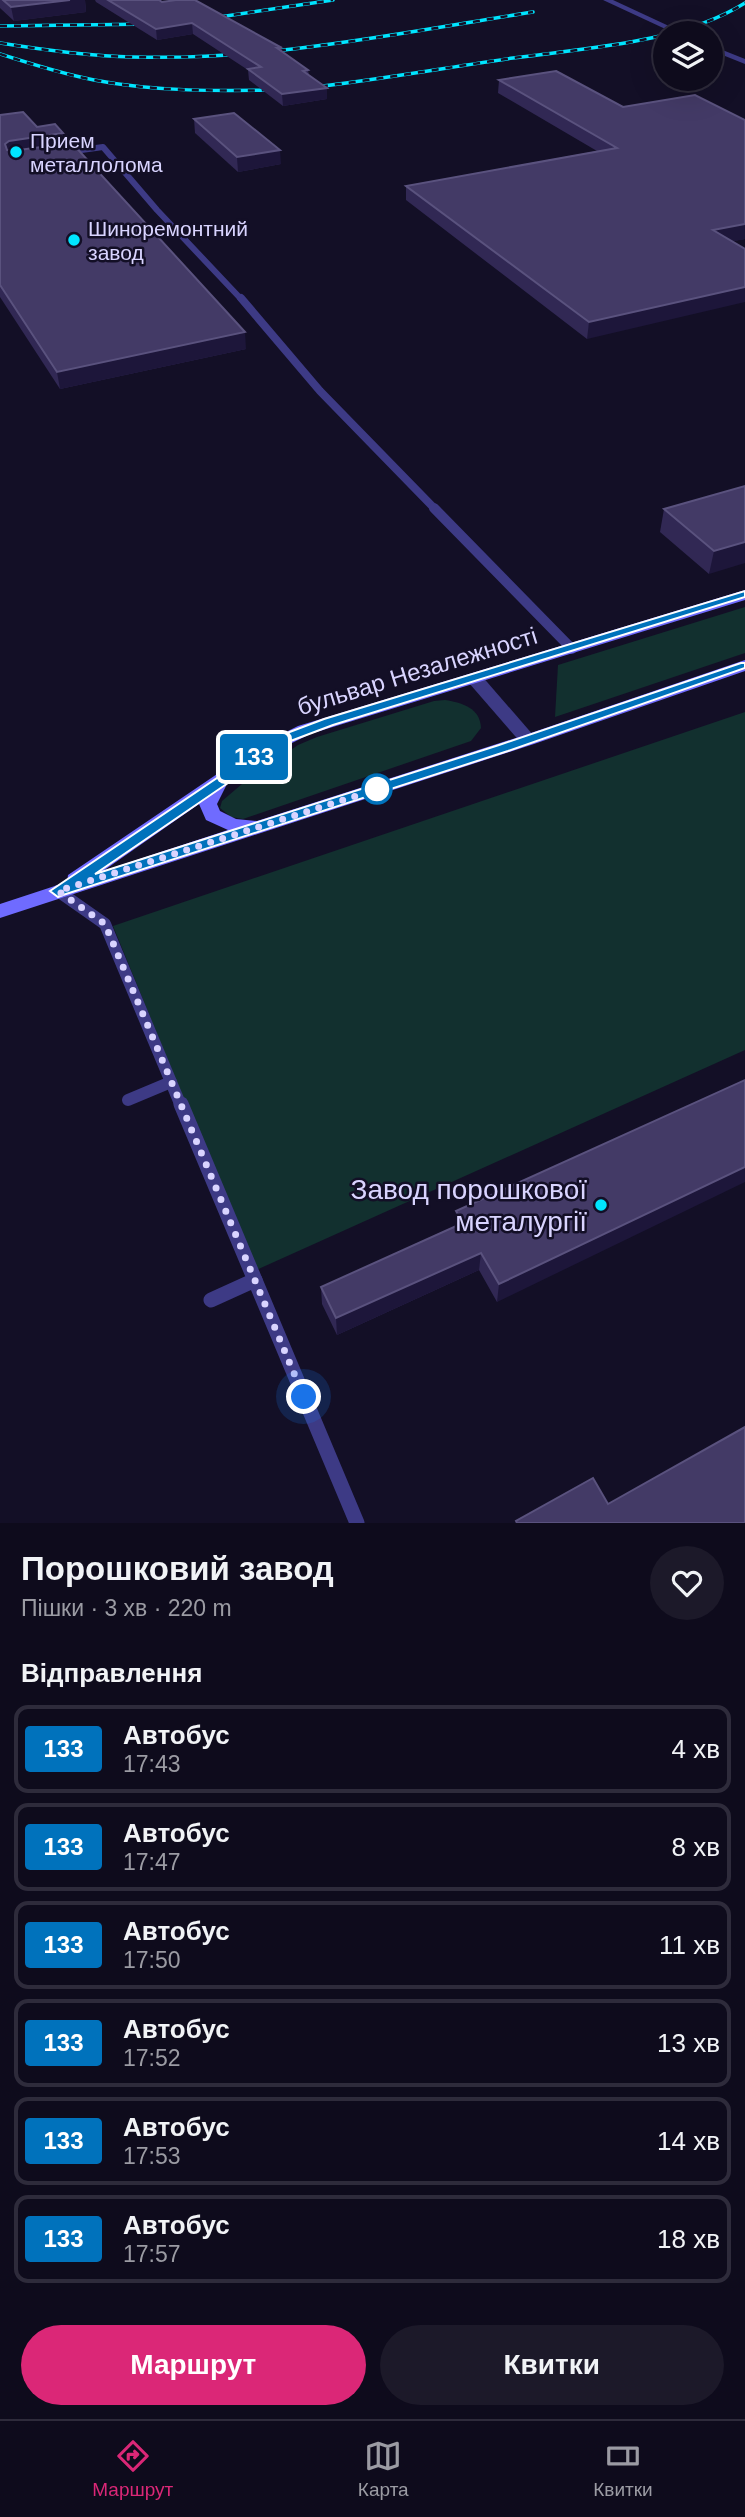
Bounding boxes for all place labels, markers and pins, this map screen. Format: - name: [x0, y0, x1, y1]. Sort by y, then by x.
- place label: Прием металлолома: [30, 129, 163, 176]
- marker: Прием металлолома: [8, 144, 24, 160]
- place label: Шиноремонтний завод: [88, 217, 248, 264]
- marker: Шиноремонтний завод: [66, 232, 82, 248]
- unlabelled marker: [362, 774, 392, 804]
- place label: Завод порошкової металургії: [350, 1174, 587, 1237]
- marker: Завод порошкової металургії: [593, 1197, 609, 1213]

